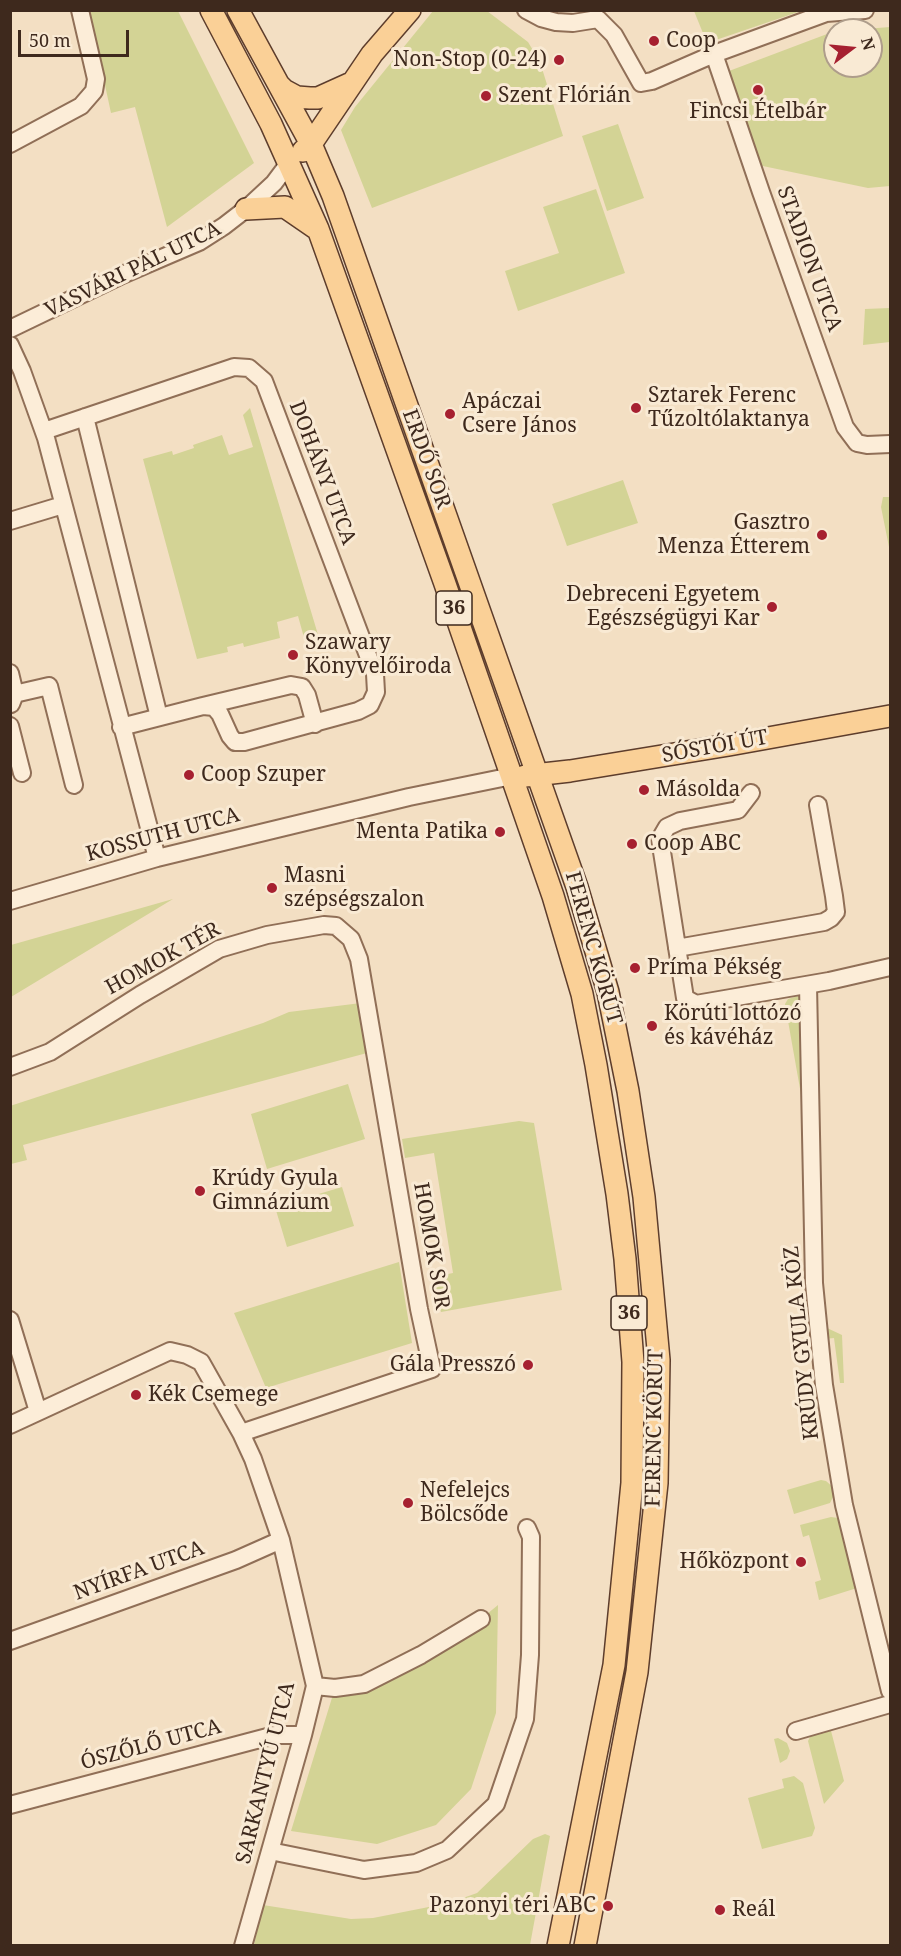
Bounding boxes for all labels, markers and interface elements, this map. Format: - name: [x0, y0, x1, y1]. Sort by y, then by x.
- scale bar: [21, 18, 132, 56]
- north arrow: [823, 18, 883, 78]
- text: 50 m: [29, 28, 71, 52]
- place label: Coop: [666, 28, 716, 54]
- marker: Coop: [647, 34, 661, 48]
- text: N: [856, 34, 881, 53]
- place label: Non-Stop (0-24): [393, 47, 547, 73]
- marker: Non-Stop (0-24): [552, 53, 566, 67]
- place label: Szent Flórián: [498, 83, 631, 109]
- marker: Fincsi Ételbár: [751, 83, 765, 97]
- marker: Szent Flórián: [479, 89, 493, 103]
- place label: Fincsi Ételbár: [689, 99, 827, 125]
- street label: STADION UTCA: [771, 183, 847, 335]
- street label: VASVÁRI PÁL UTCA: [41, 216, 225, 324]
- place label: Sztarek Ferenc Tűzoltólaktanya: [648, 383, 810, 433]
- place label: Apáczai Csere János: [462, 389, 577, 439]
- street label: DOHÁNY UTCA: [283, 397, 361, 549]
- marker: Sztarek Ferenc Tűzoltólaktanya: [629, 401, 643, 415]
- street label: ERDŐ SOR: [396, 406, 456, 512]
- marker: Apáczai Csere János: [443, 407, 457, 421]
- place label: Gasztro Menza Étterem: [657, 510, 810, 560]
- marker: Gasztro Menza Étterem: [815, 528, 829, 542]
- place label: Debreceni Egyetem Egészségügyi Kar: [566, 582, 760, 632]
- road number: 36: [436, 591, 472, 625]
- marker: Debreceni Egyetem Egészségügyi Kar: [765, 600, 779, 614]
- place label: Szawary Könyvelőiroda: [305, 630, 452, 680]
- marker: Szawary Könyvelőiroda: [286, 648, 300, 662]
- street label: SÓSTÓI ÚT: [660, 725, 770, 769]
- place label: Coop Szuper: [201, 762, 326, 788]
- marker: Coop Szuper: [182, 768, 196, 782]
- place label: Másolda: [656, 777, 740, 803]
- marker: Másolda: [637, 783, 651, 797]
- street label: KOSSUTH UTCA: [83, 802, 243, 868]
- place label: Menta Patika: [356, 819, 488, 845]
- marker: Menta Patika: [493, 825, 507, 839]
- place label: Coop ABC: [644, 831, 741, 857]
- marker: Coop ABC: [625, 837, 639, 851]
- place label: Masni szépségszalon: [284, 863, 425, 913]
- street label: FERENC KÖRÚT: [559, 869, 627, 1027]
- marker: Masni szépségszalon: [265, 881, 279, 895]
- street label: HOMOK TÉR: [101, 917, 225, 1001]
- place label: Príma Pékség: [647, 955, 782, 981]
- marker: Príma Pékség: [628, 961, 642, 975]
- place label: Körúti lottózó és kávéház: [664, 1001, 802, 1051]
- marker: Körúti lottózó és kávéház: [645, 1019, 659, 1033]
- place label: Krúdy Gyula Gimnázium: [212, 1166, 339, 1216]
- street label: HOMOK SOR: [407, 1181, 455, 1311]
- marker: Krúdy Gyula Gimnázium: [193, 1184, 207, 1198]
- street label: KRÚDY GYULA KÖZ: [779, 1245, 825, 1441]
- road number: 36: [611, 1296, 647, 1330]
- street label: FERENC KÖRÚT: [641, 1349, 669, 1507]
- place label: Gála Presszó: [390, 1352, 516, 1378]
- marker: Gála Presszó: [521, 1358, 535, 1372]
- place label: Kék Csemege: [148, 1382, 278, 1408]
- marker: Kék Csemege: [129, 1388, 143, 1402]
- place label: Nefelejcs Bölcsőde: [420, 1478, 510, 1528]
- marker: Nefelejcs Bölcsőde: [401, 1496, 415, 1510]
- street label: NYÍRFA UTCA: [70, 1536, 208, 1606]
- place label: Hőközpont: [680, 1549, 789, 1575]
- marker: Hőközpont: [794, 1555, 808, 1569]
- street label: SARKANTYÚ UTCA: [231, 1679, 301, 1867]
- street label: ÓSZŐLŐ UTCA: [78, 1714, 224, 1776]
- place label: Pazonyi téri ABC: [429, 1893, 596, 1919]
- place label: Reál: [732, 1897, 775, 1923]
- marker: Pazonyi téri ABC: [601, 1899, 615, 1913]
- marker: Reál: [713, 1903, 727, 1917]

